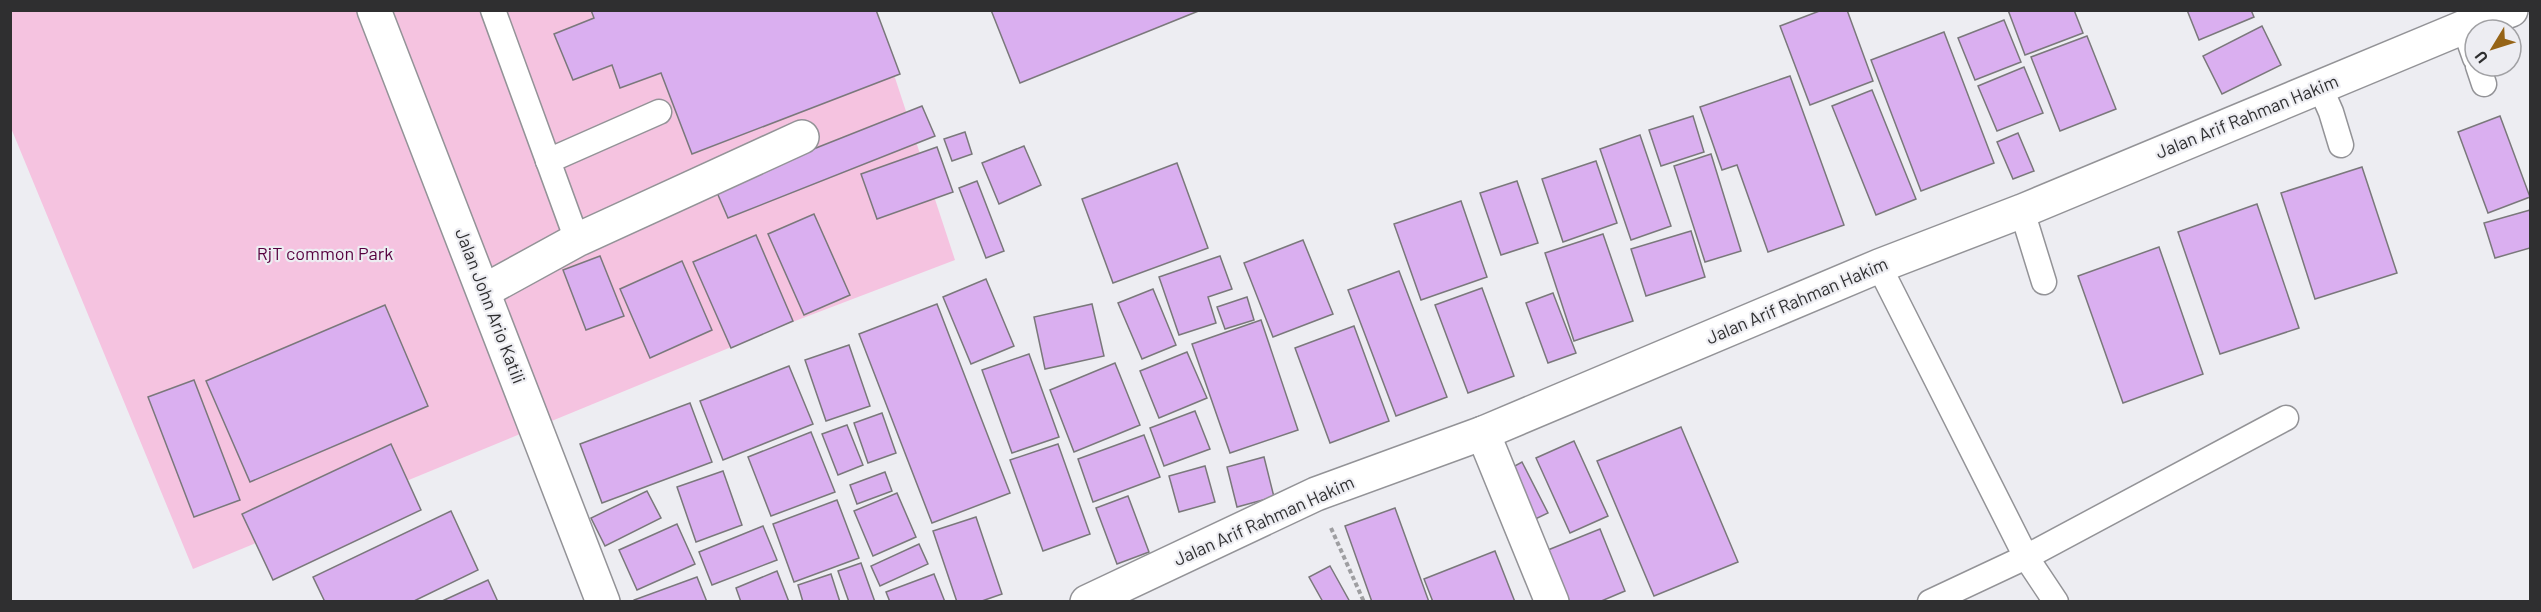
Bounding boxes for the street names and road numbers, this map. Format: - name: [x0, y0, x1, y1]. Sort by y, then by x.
- street label: Jalan Arif Rahman Hakim: [2152, 69, 2341, 163]
- street label: Jalan John Ario Katili: [451, 225, 531, 387]
- street label: Jalan Arif Rahman Hakim: [1703, 252, 1891, 348]
- street label: Jalan Arif Rahman Hakim: [1170, 470, 1357, 570]

